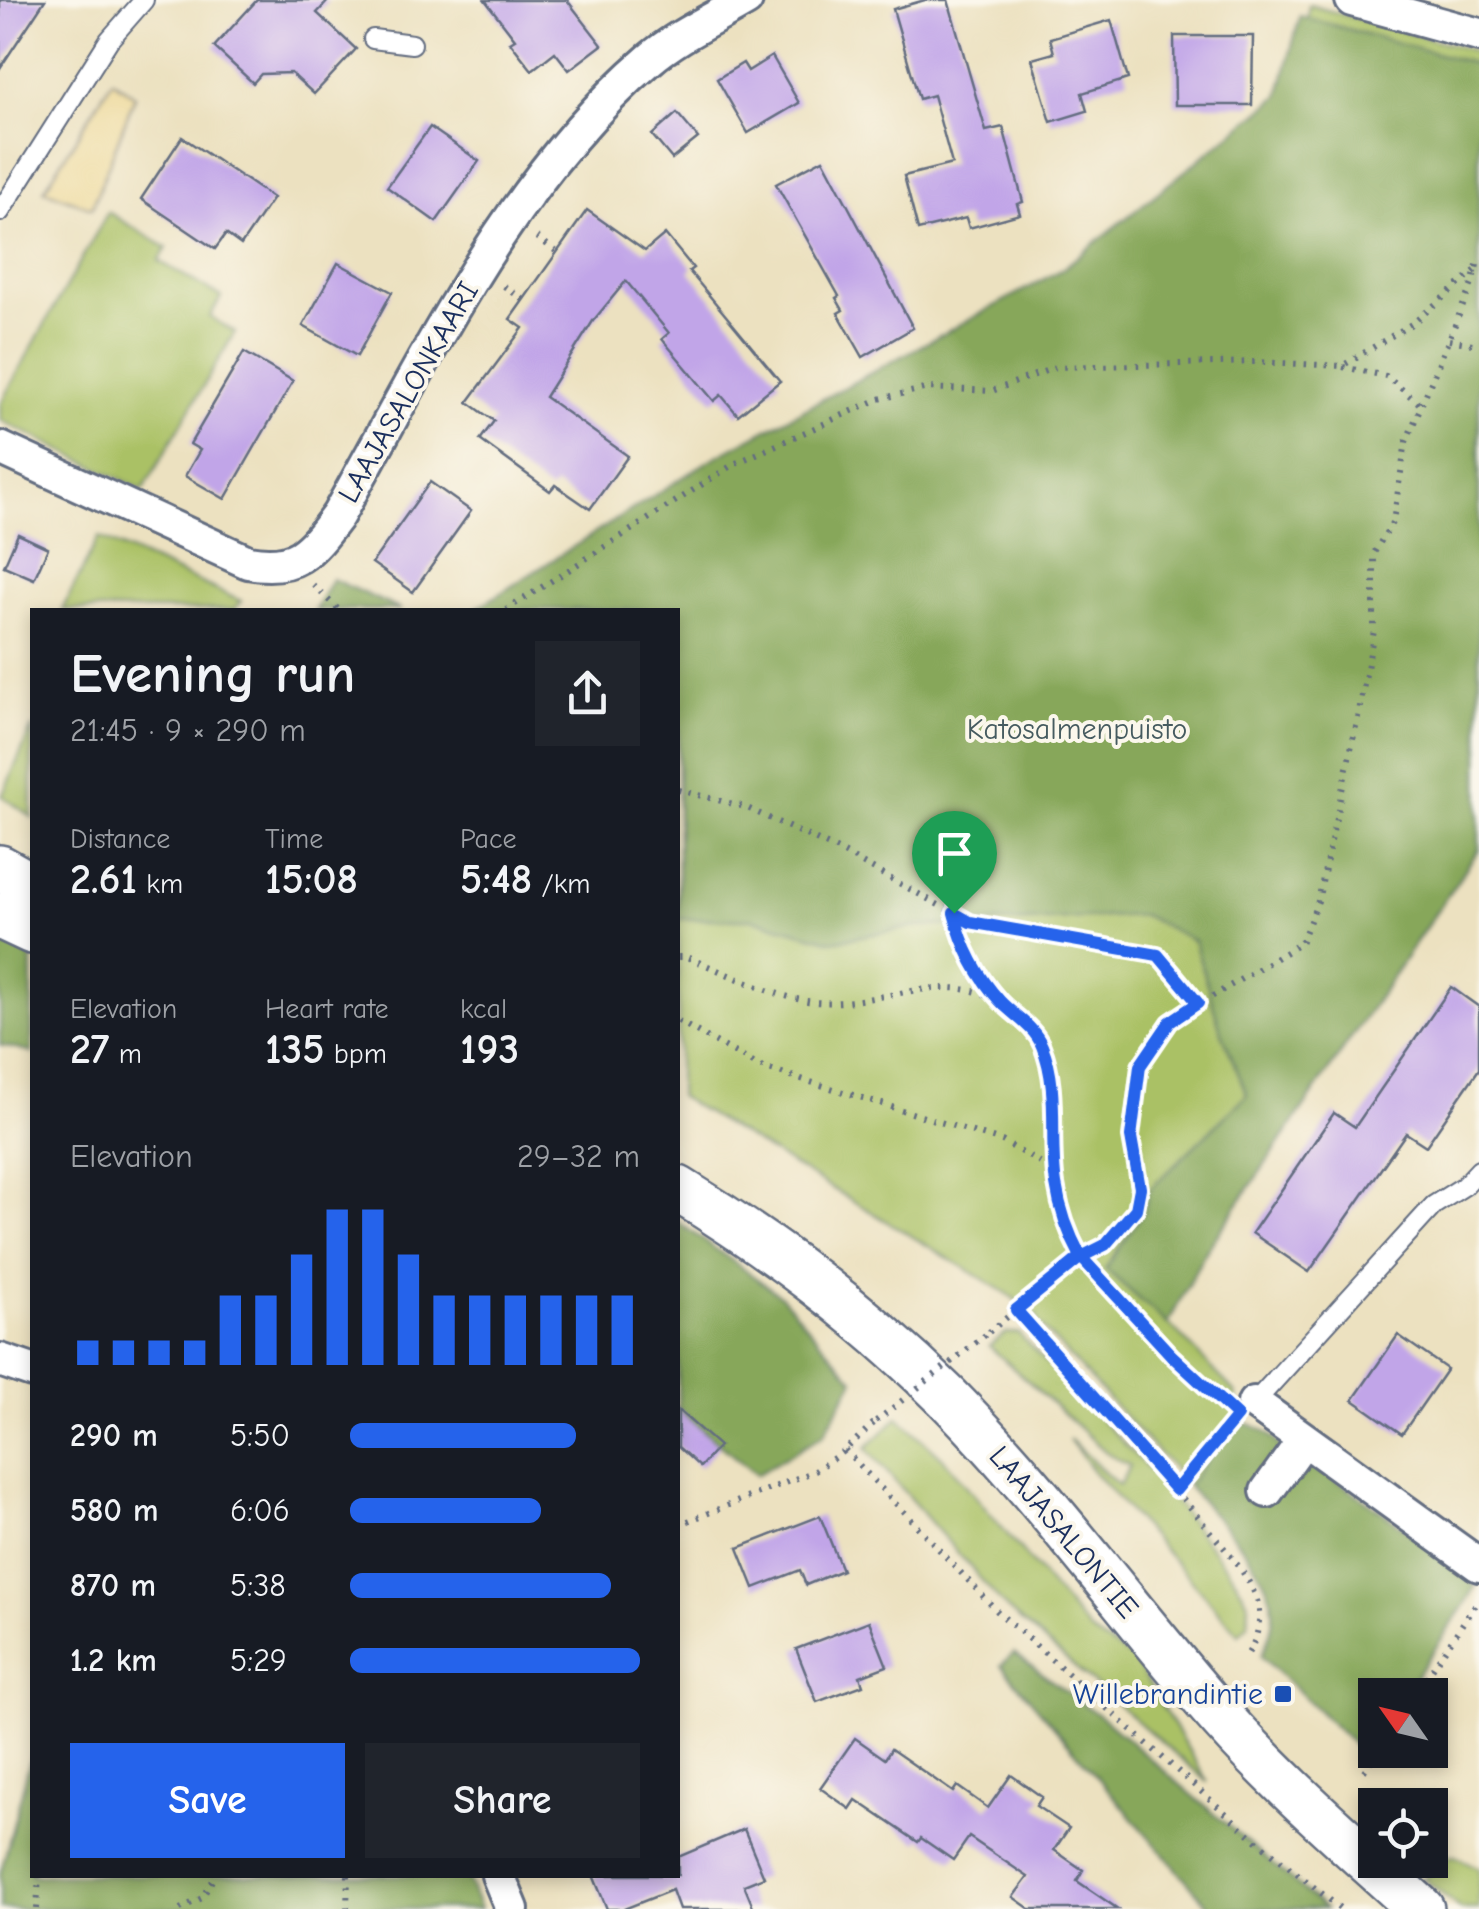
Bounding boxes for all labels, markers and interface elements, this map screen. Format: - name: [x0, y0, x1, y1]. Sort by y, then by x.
- street label: LAAJASALONKAARI: [331, 276, 486, 509]
- button: share: [535, 641, 640, 746]
- text: Evening run: [70, 642, 355, 706]
- text: 21:45 · 9 × 290 m: [70, 712, 306, 749]
- park label: Katosalmenpuisto: [967, 712, 1187, 747]
- pin: [912, 811, 997, 914]
- text: Distance: [70, 823, 170, 855]
- text: Time: [265, 823, 323, 855]
- text: Pace: [460, 823, 516, 855]
- icon: arrive: [927, 826, 982, 881]
- text: 2.61: [70, 855, 137, 904]
- text: 15:08: [265, 855, 358, 904]
- text: 5:48: [460, 855, 532, 904]
- text: km: [137, 868, 183, 900]
- text: /km: [532, 868, 590, 900]
- text: Elevation: [70, 993, 177, 1025]
- text: Heart rate: [265, 993, 388, 1025]
- text: kcal: [460, 993, 507, 1025]
- text: 27: [70, 1025, 109, 1074]
- text: 135: [265, 1025, 325, 1074]
- text: 193: [460, 1025, 519, 1074]
- text: m: [109, 1038, 142, 1070]
- text: bpm: [325, 1038, 387, 1070]
- text: Elevation: [70, 1138, 193, 1175]
- text: 29–32 m: [517, 1138, 640, 1175]
- text: 290 m: [70, 1417, 158, 1454]
- text: 5:50: [230, 1417, 290, 1454]
- street label: LAAJASALONTIE: [982, 1439, 1146, 1625]
- text: 580 m: [70, 1492, 159, 1529]
- text: 6:06: [230, 1492, 290, 1529]
- text: 870 m: [70, 1567, 156, 1604]
- text: 5:38: [230, 1567, 286, 1604]
- text: 1.2 km: [70, 1642, 157, 1679]
- text: 5:29: [230, 1642, 287, 1679]
- place label: Willebrandintie: [1073, 1677, 1263, 1712]
- north arrow: [1358, 1678, 1448, 1768]
- map controls: [1358, 1678, 1448, 1878]
- marker: Willebrandintie: [1272, 1683, 1294, 1705]
- button: Save: [70, 1743, 345, 1858]
- button: Share: [365, 1743, 640, 1858]
- button: locate: [1358, 1788, 1448, 1878]

